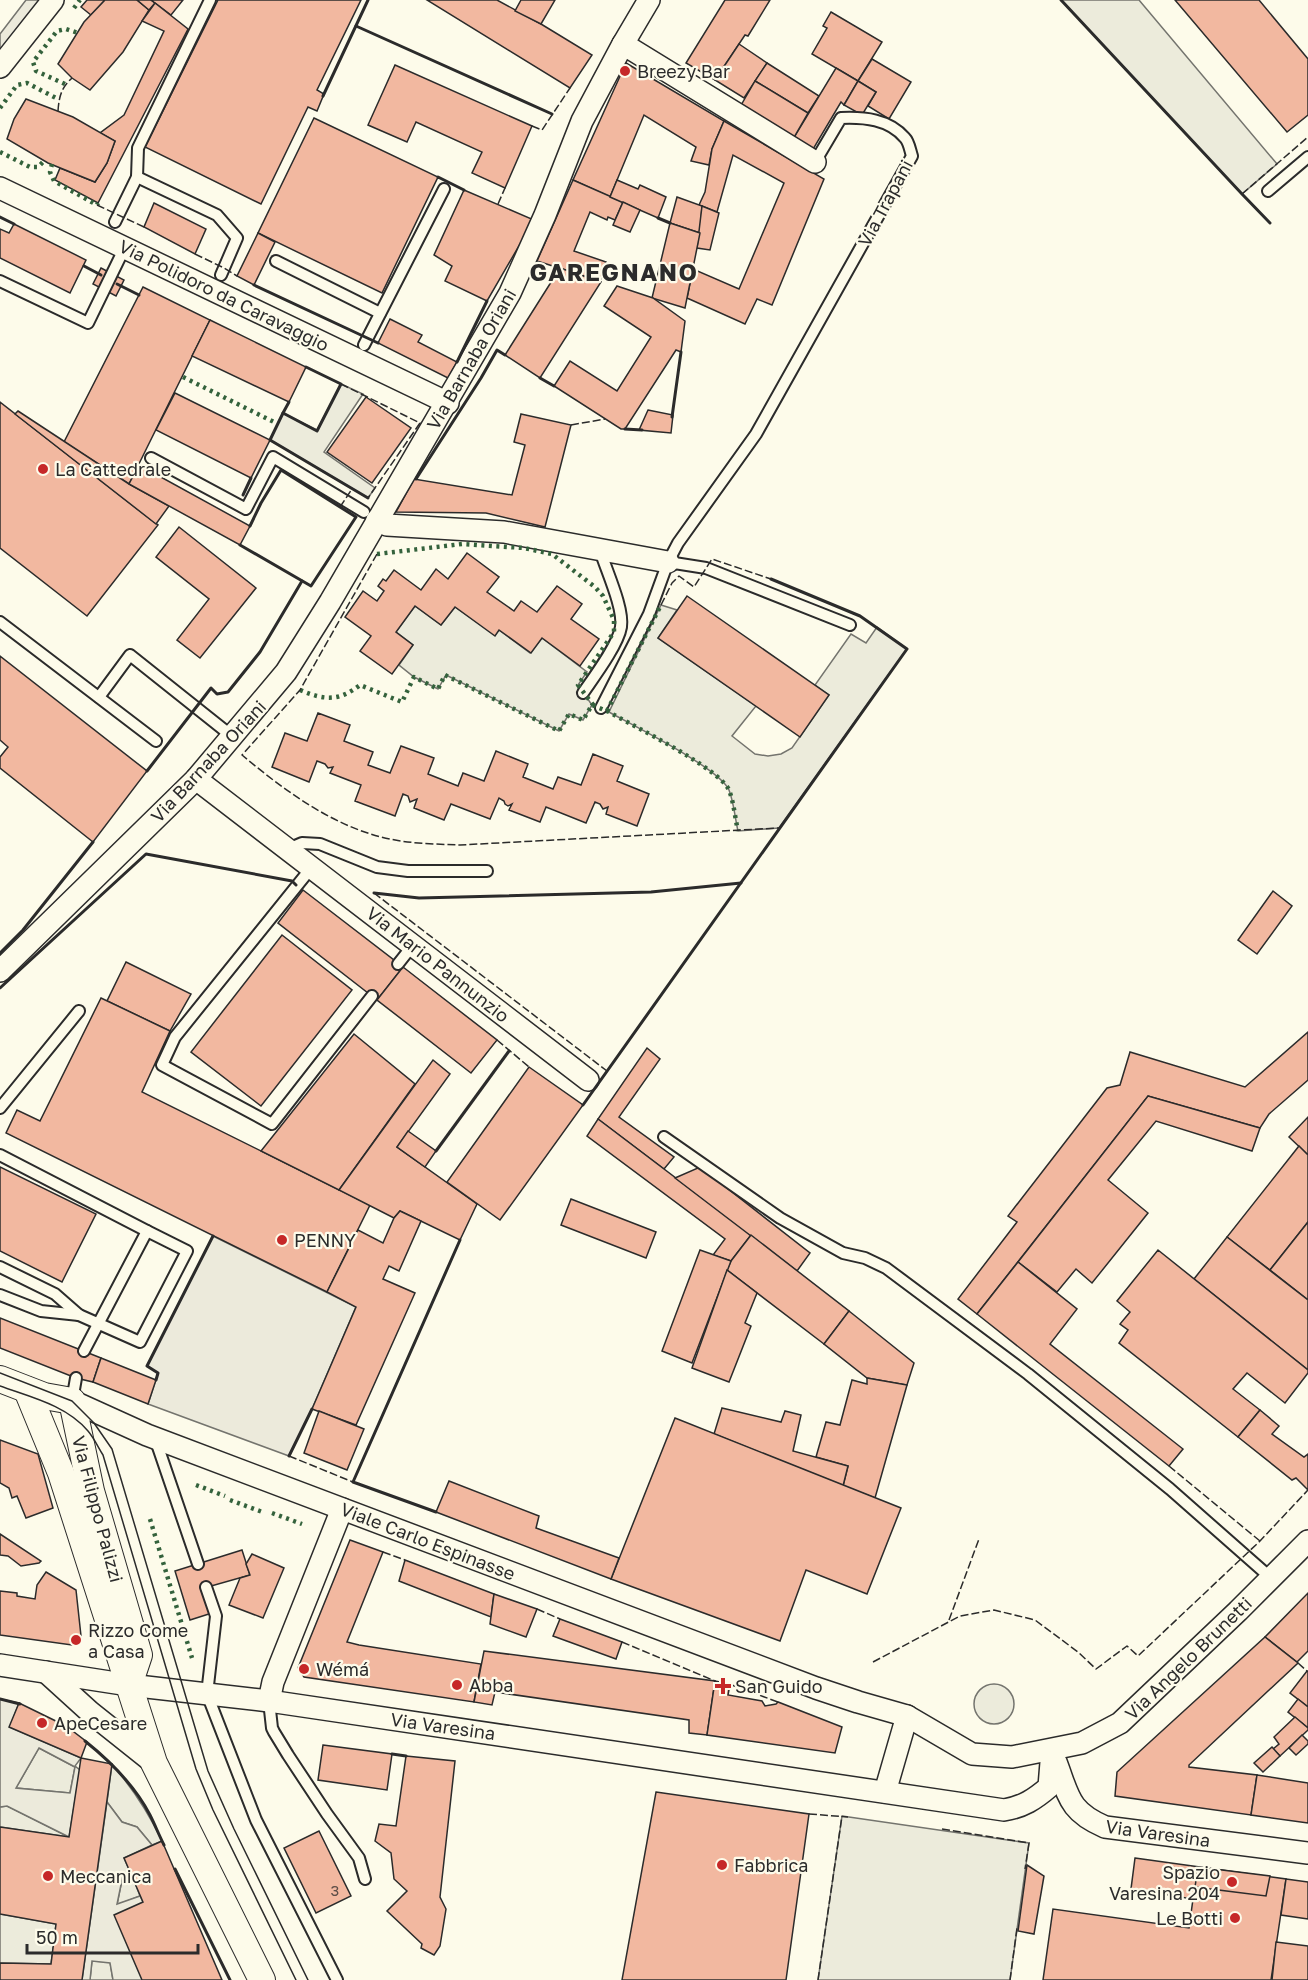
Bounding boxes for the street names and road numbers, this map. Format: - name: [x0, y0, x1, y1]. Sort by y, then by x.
- street label: Via Trapani: [853, 156, 917, 250]
- street label: Via Polidoro da Caravaggio: [115, 235, 333, 355]
- street label: Via Barnaba Oriani: [422, 285, 520, 433]
- street label: Via Barnaba Oriani: [146, 695, 270, 827]
- street label: Via Mario Pannunzio: [362, 901, 514, 1027]
- street label: Via Filippo Palizzi: [68, 1433, 128, 1585]
- street label: Viale Carlo Espinasse: [338, 1498, 518, 1584]
- street label: Via Angelo Brunetti: [1120, 1592, 1256, 1724]
- street label: Via Varesina: [389, 1708, 497, 1744]
- street label: Via Varesina: [1104, 1815, 1212, 1851]

